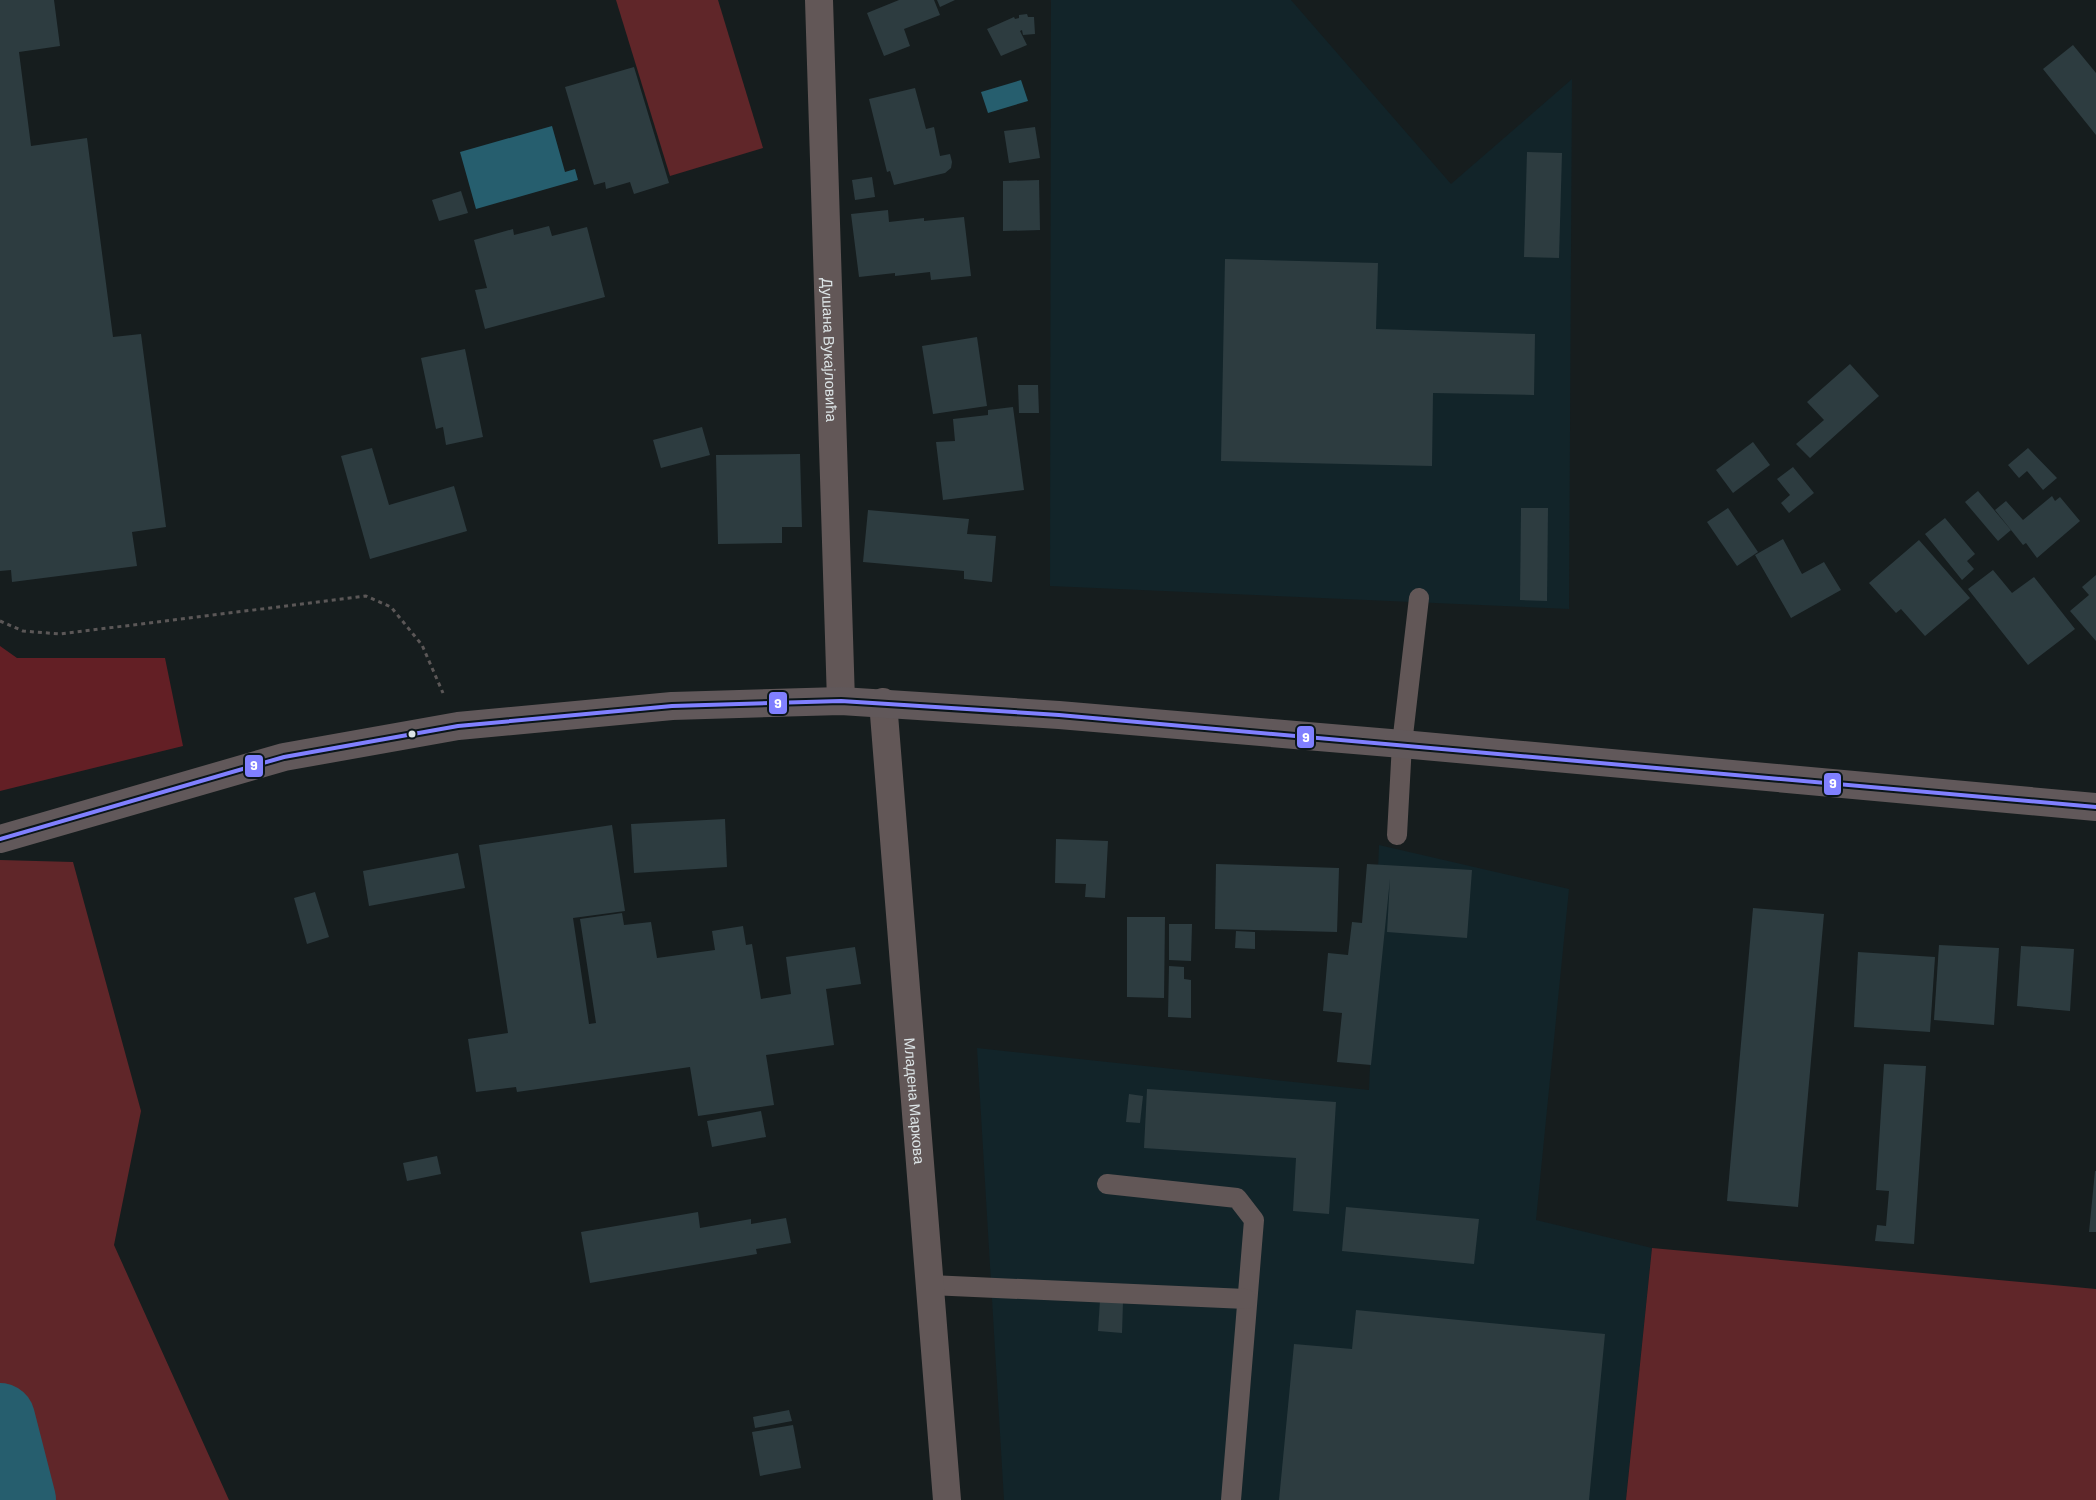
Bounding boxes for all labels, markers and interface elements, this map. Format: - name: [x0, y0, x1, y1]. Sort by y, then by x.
- street label: Душана Вукајловића: [819, 277, 841, 423]
- line badge: 9: [768, 691, 788, 715]
- text: 9: [774, 694, 782, 711]
- line badge: 9: [1296, 725, 1315, 749]
- text: 9: [1302, 728, 1310, 745]
- unlabelled marker: [407, 729, 417, 739]
- line badge: 9: [244, 754, 264, 778]
- text: 9: [250, 756, 258, 773]
- line badge: 9: [1823, 772, 1842, 796]
- text: 9: [1829, 774, 1837, 791]
- street label: Младена Маркова: [901, 1037, 929, 1165]

